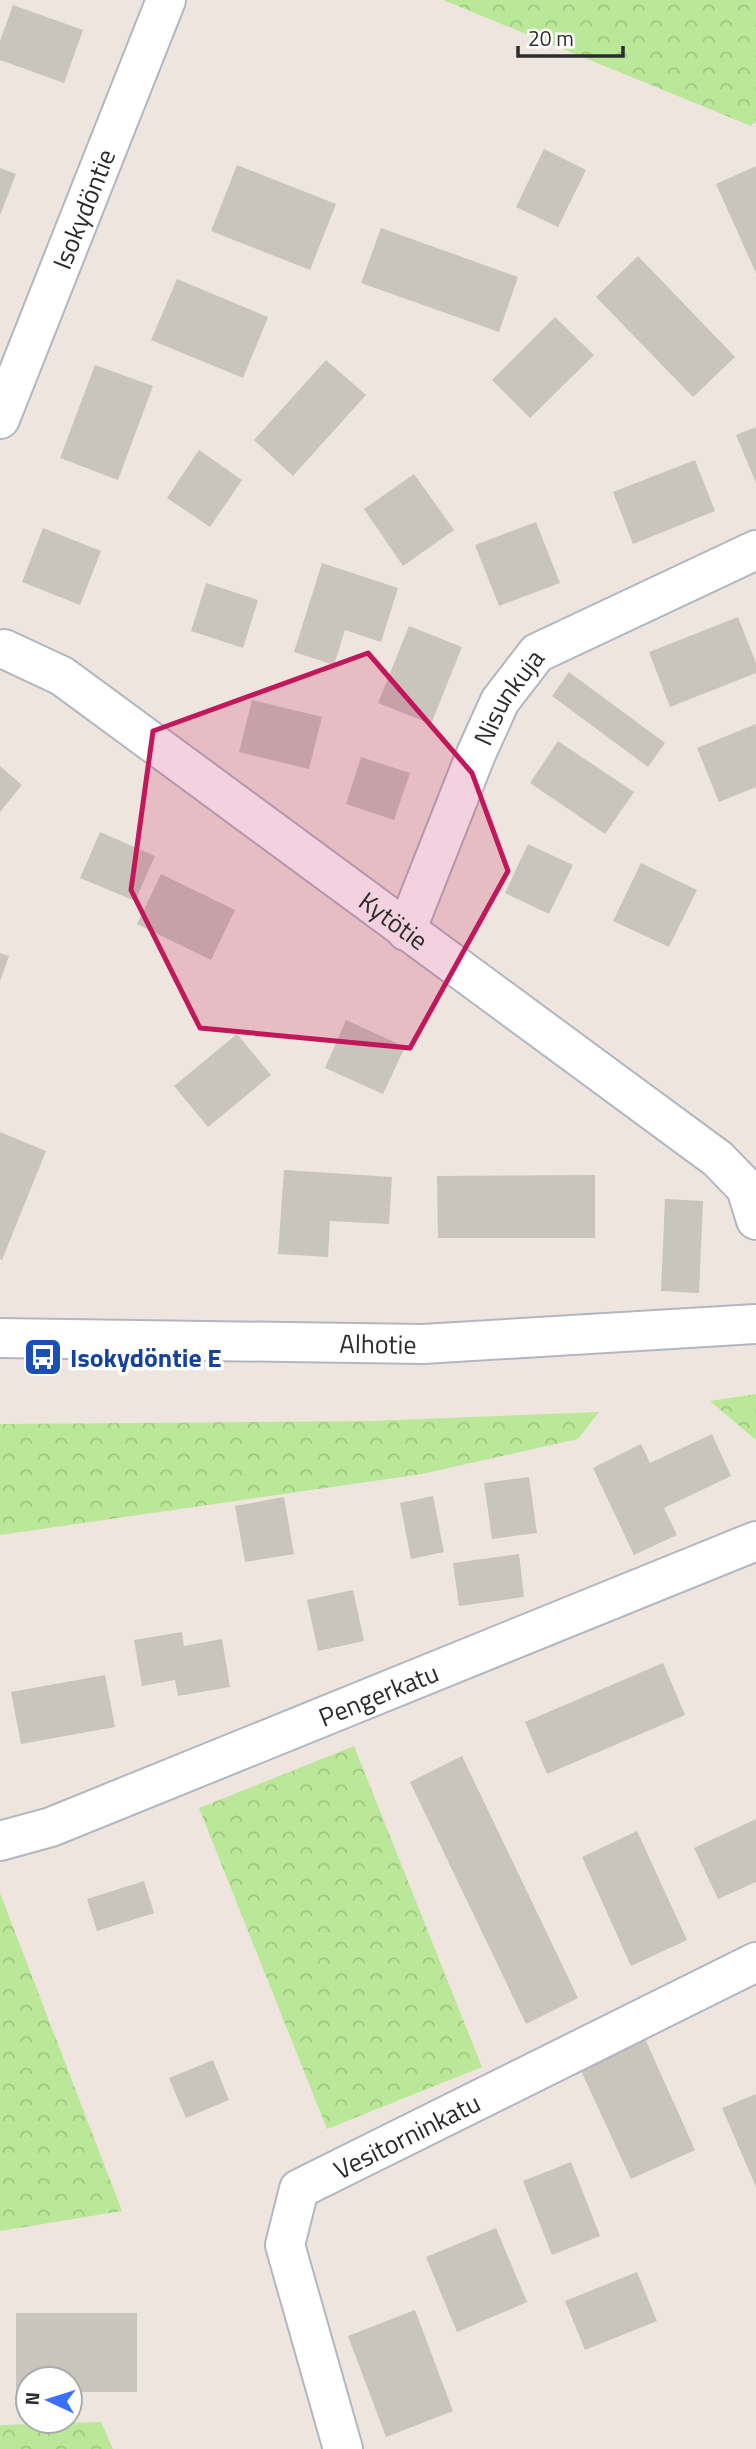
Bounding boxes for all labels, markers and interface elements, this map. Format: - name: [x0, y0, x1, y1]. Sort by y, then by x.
- scale bar: [518, 14, 623, 58]
- text: 20 m: [528, 22, 574, 54]
- street label: Isokydöntie: [42, 143, 125, 275]
- street label: Nisunkuja: [463, 640, 553, 751]
- street label: Kytötie: [351, 882, 437, 959]
- street label: Alhotie: [339, 1323, 417, 1363]
- bus stop icon: Isokydöntie E: [22, 1336, 64, 1378]
- place label: Isokydöntie E: [70, 1338, 222, 1377]
- street label: Pengerkatu: [312, 1652, 444, 1736]
- street label: Vesitorninkatu: [327, 2083, 487, 2188]
- north arrow: [14, 2365, 84, 2435]
- text: N: [17, 2391, 46, 2406]

